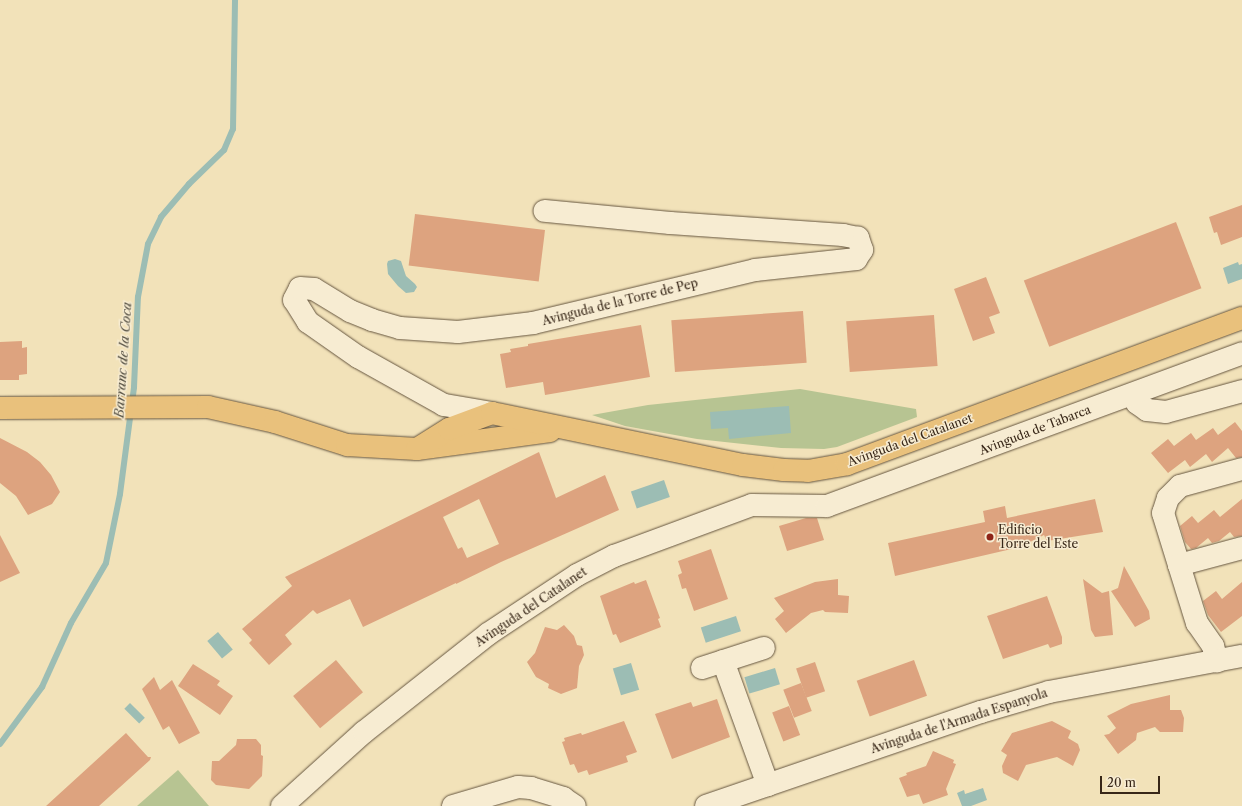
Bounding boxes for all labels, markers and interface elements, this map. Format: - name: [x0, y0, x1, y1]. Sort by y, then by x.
- street label: Avinguda de la Torre de Pep: [540, 276, 700, 328]
- water label: Barranc de la Coca: [111, 302, 135, 418]
- street label: Avinguda de Tabarca: [977, 402, 1093, 458]
- street label: Avinguda del Catalanet: [846, 411, 974, 469]
- place label: Edificio Torre del Este: [998, 523, 1078, 551]
- marker: Edificio Torre del Este: [985, 532, 995, 542]
- street label: Avinguda del Catalanet: [472, 564, 590, 650]
- street label: Avinguda de l'Armada Espanyola: [869, 686, 1049, 756]
- scale bar: [1102, 768, 1162, 794]
- text: 20 m: [1107, 775, 1136, 790]

